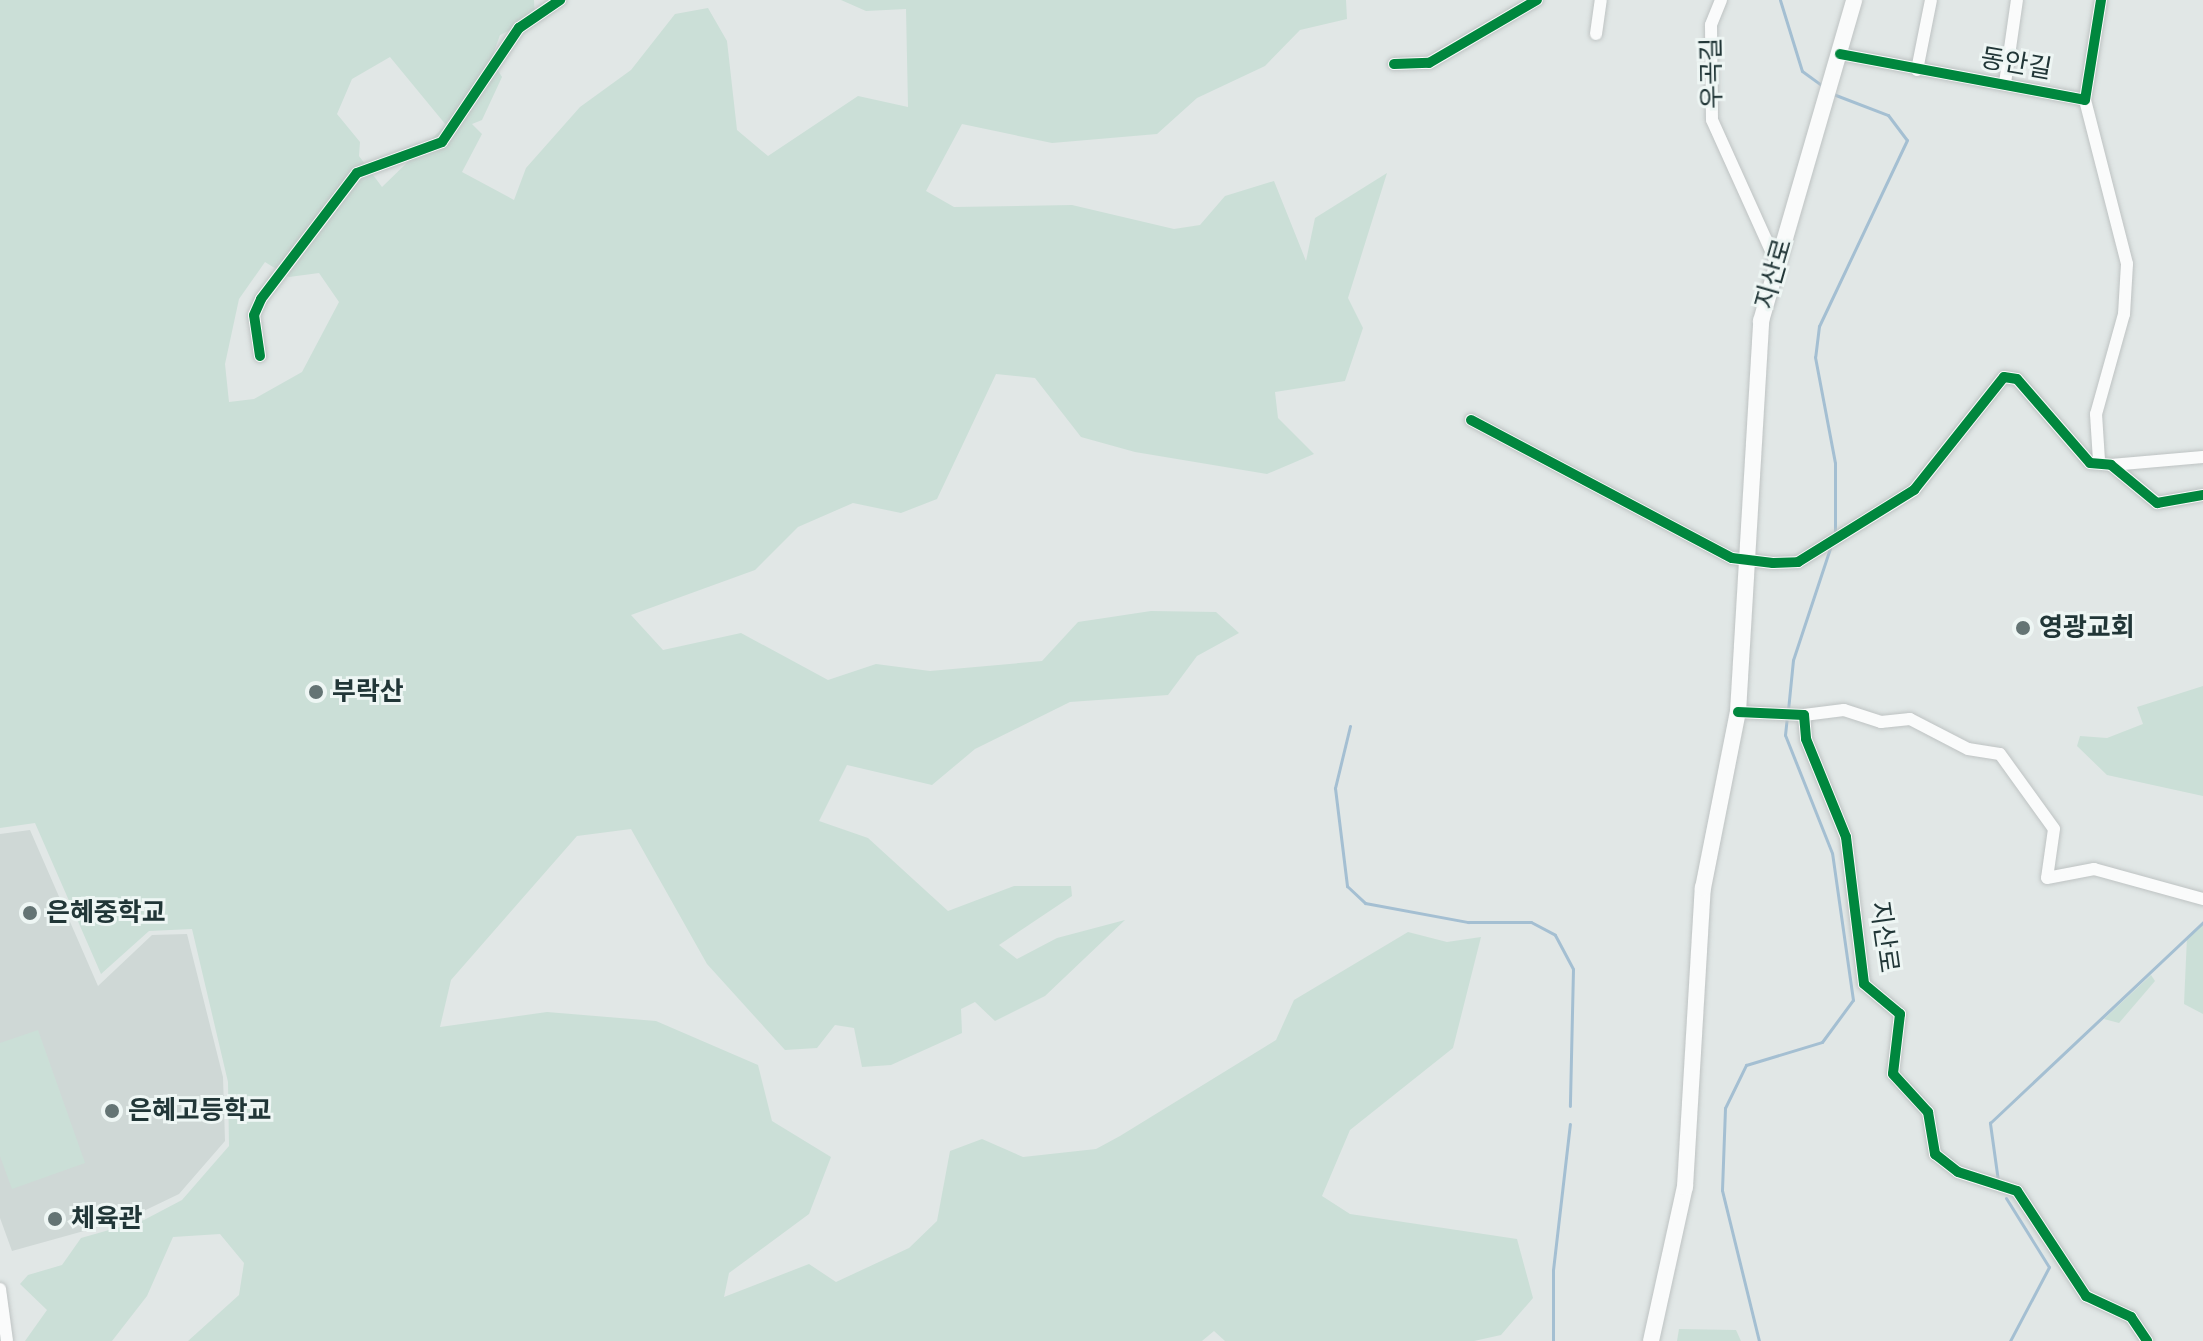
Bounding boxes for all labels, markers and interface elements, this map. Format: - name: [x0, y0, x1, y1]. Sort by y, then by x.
- street label: 우곡길: [1696, 37, 1728, 109]
- street label: 동안길: [1978, 42, 2054, 86]
- street label: 지산로: [1749, 235, 1799, 313]
- place label: 영광교회: [2039, 612, 2135, 644]
- marker: 영광교회: [2014, 619, 2032, 637]
- place label: 부락산: [332, 676, 404, 708]
- marker: 부락산: [307, 683, 325, 701]
- place label: 은혜중학교: [46, 897, 166, 929]
- street label: 지산로: [1864, 899, 1904, 975]
- marker: 은혜중학교: [21, 904, 39, 922]
- place label: 은혜고등학교: [128, 1095, 272, 1127]
- marker: 은혜고등학교: [103, 1102, 121, 1120]
- place label: 체육관: [71, 1203, 143, 1235]
- marker: 체육관: [46, 1210, 64, 1228]

